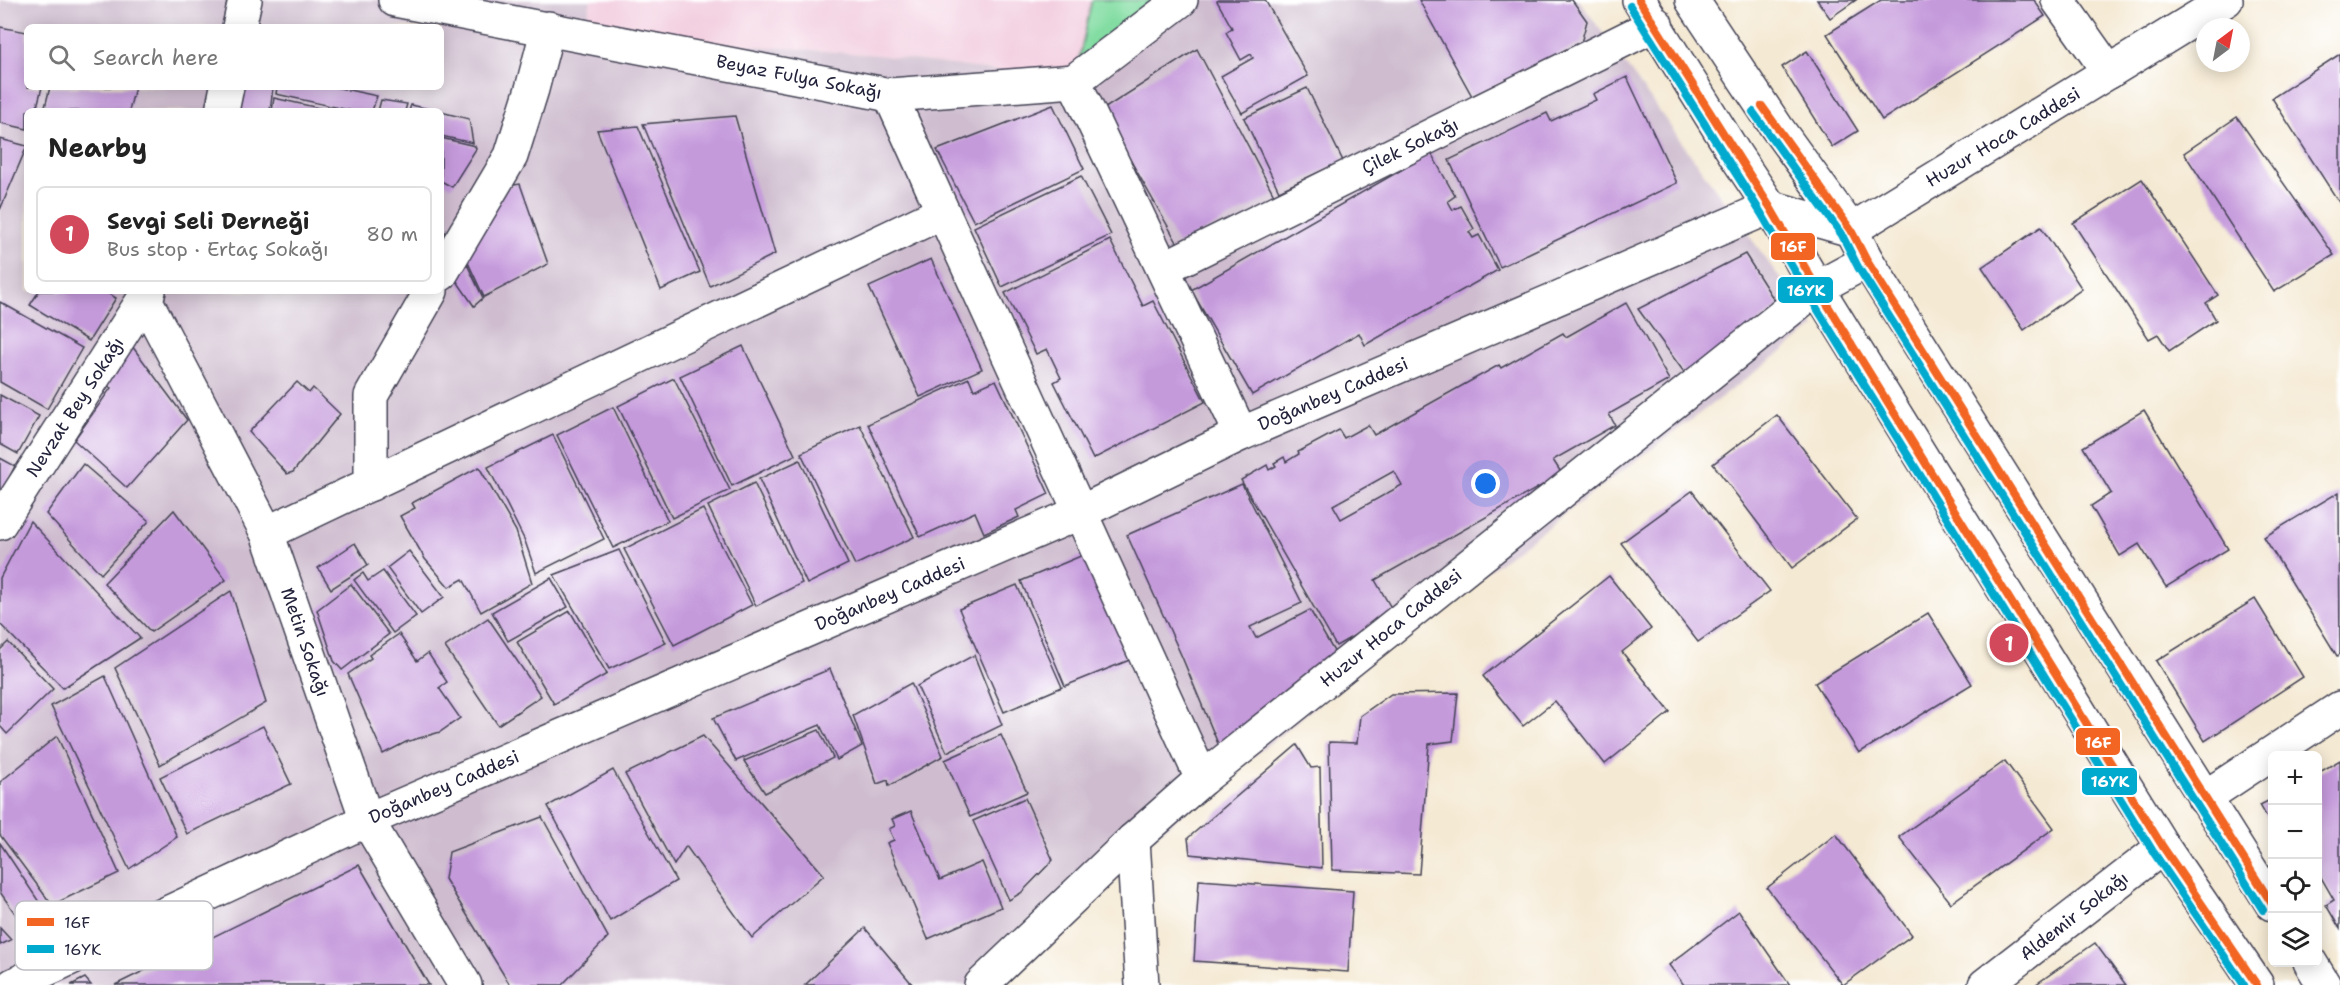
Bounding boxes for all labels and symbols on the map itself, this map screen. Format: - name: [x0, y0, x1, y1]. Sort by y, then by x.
- north arrow: [2196, 18, 2250, 72]
- street label: Beyaz Fulya Sokağı: [714, 49, 884, 105]
- street label: Huzur Hoca Caddesi: [1921, 81, 2085, 193]
- street label: Çilek Sokağı: [1358, 112, 1462, 180]
- line badge: 16F: [1770, 232, 1816, 261]
- text: 16F: [1779, 236, 1807, 257]
- line badge: 16YK: [1777, 276, 1834, 304]
- text: 16YK: [1787, 280, 1826, 301]
- street label: Nevzat Bey Sokağı: [21, 332, 129, 482]
- street label: Doğanbey Caddesi: [1254, 352, 1412, 436]
- your location: [1471, 469, 1500, 498]
- street label: Doğanbey Caddesi: [811, 552, 969, 636]
- street label: Huzur Hoca Caddesi: [1315, 563, 1467, 693]
- street label: Metin Sokağı: [275, 584, 335, 700]
- pin: 1: [1990, 620, 2028, 666]
- line badge: 16F: [2075, 727, 2121, 756]
- text: 16F: [2084, 732, 2112, 753]
- street label: Doğanbey Caddesi: [365, 745, 523, 829]
- line badge: 16YK: [2081, 767, 2138, 796]
- text: 16YK: [2091, 771, 2130, 792]
- street label: Aldemir Sokağı: [2015, 866, 2133, 966]
- legend: [15, 901, 213, 970]
- text: 16F: [64, 912, 90, 933]
- text: 16YK: [64, 939, 102, 960]

